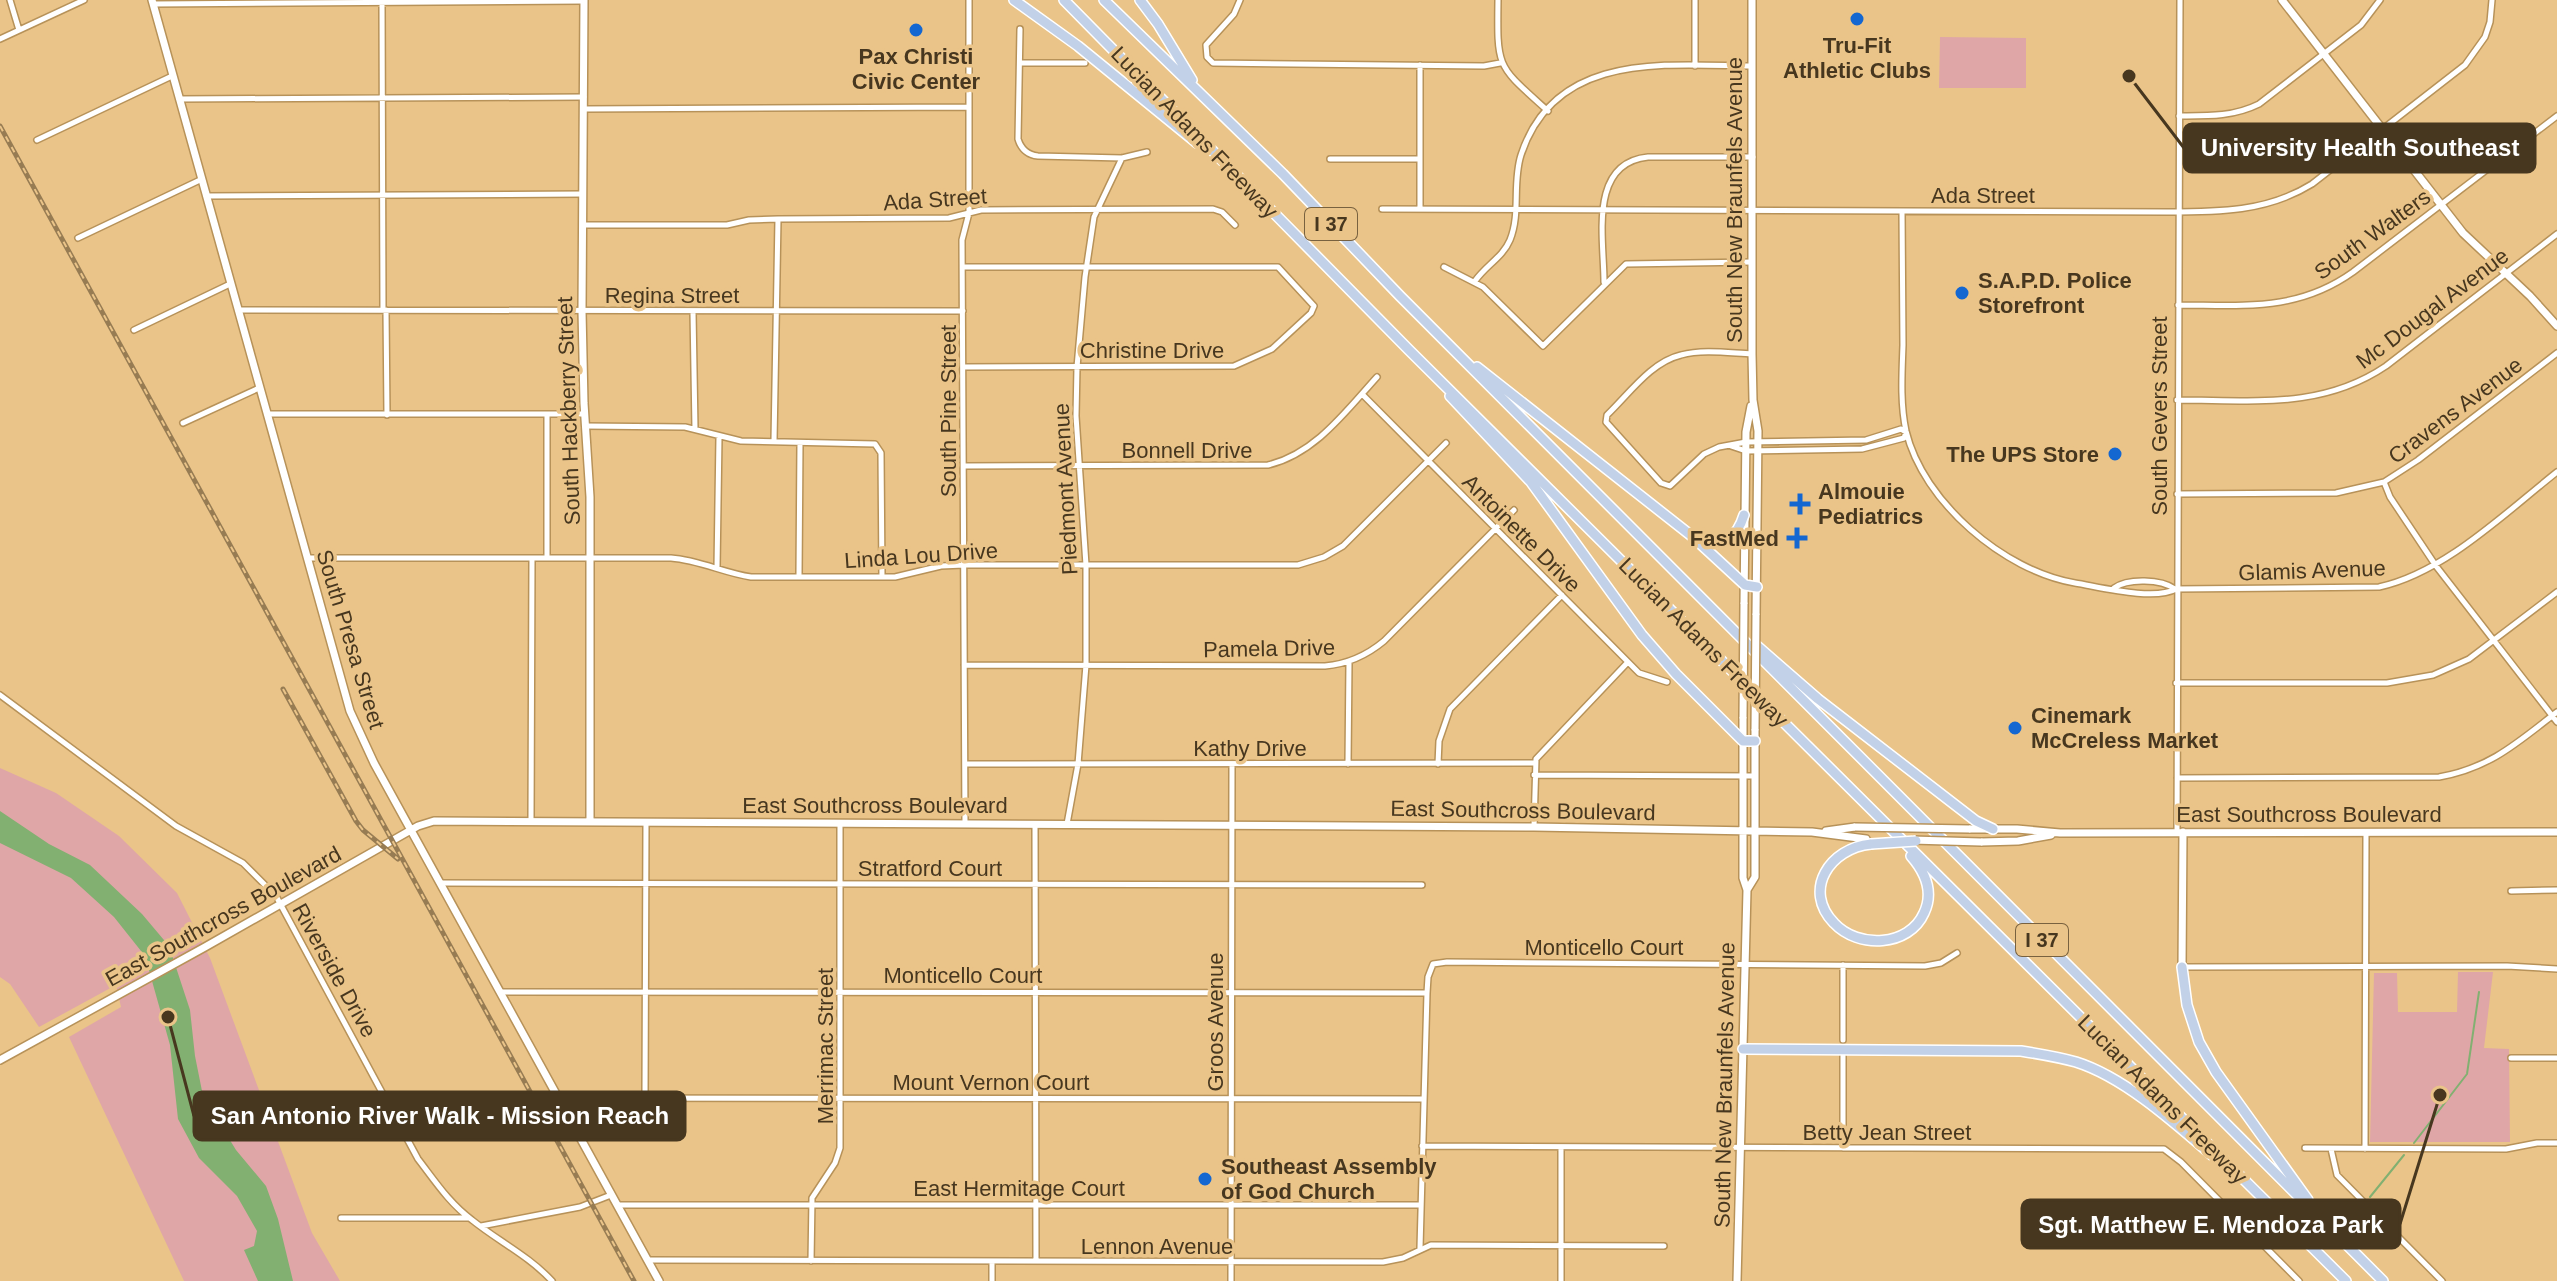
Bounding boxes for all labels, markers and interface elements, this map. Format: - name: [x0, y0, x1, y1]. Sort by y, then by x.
- marker: Tru-Fit Athletic Clubs: [1848, 10, 1866, 28]
- marker: Pax Christi Civic Center: [907, 21, 925, 39]
- place label: Tru-Fit Athletic Clubs: [1783, 33, 1931, 83]
- street label: Lucian Adams Freeway: [1106, 41, 1283, 223]
- place label: Pax Christi Civic Center: [852, 44, 981, 94]
- street label: South New Braunfels Avenue: [1722, 57, 1747, 343]
- callout: University Health Southeast: [2184, 124, 2535, 172]
- text: University Health Southeast: [2201, 134, 2519, 161]
- street label: Ada Street: [882, 183, 988, 216]
- street label: Ada Street: [1931, 183, 2035, 208]
- street label: South Walters: [2309, 184, 2435, 285]
- road number: I 37: [1305, 208, 1357, 240]
- street label: Mc Dougal Avenue: [2351, 243, 2513, 374]
- place label: S.A.P.D. Police Storefront: [1978, 268, 2132, 318]
- street label: Regina Street: [605, 283, 739, 308]
- marker: S.A.P.D. Police Storefront: [1953, 284, 1971, 302]
- street label: South Hackberry Street: [552, 296, 585, 526]
- street label: South Gevers Street: [2147, 316, 2172, 516]
- street label: South Pine Street: [936, 325, 961, 497]
- street label: Christine Drive: [1080, 338, 1224, 363]
- street label: Cravens Avenue: [2383, 352, 2527, 469]
- street label: Piedmont Avenue: [1049, 402, 1082, 576]
- street label: Bonnell Drive: [1122, 438, 1252, 463]
- place label: The UPS Store: [1946, 442, 2099, 467]
- marker: The UPS Store: [2106, 445, 2124, 463]
- street label: Antoinette Drive: [1457, 469, 1586, 598]
- place label: Almouie Pediatrics: [1818, 479, 1923, 529]
- marker: Almouie Pediatrics: [1789, 493, 1811, 515]
- place label: FastMed: [1690, 526, 1779, 551]
- marker: FastMed: [1786, 527, 1808, 549]
- street label: Linda Lou Drive: [843, 538, 999, 573]
- street label: South Presa Street: [311, 547, 390, 732]
- street label: Lucian Adams Freeway: [1614, 553, 1793, 732]
- street label: Glamis Avenue: [2238, 555, 2386, 586]
- street label: Pamela Drive: [1203, 635, 1335, 662]
- place label: Cinemark McCreless Market: [2031, 703, 2219, 753]
- marker: Cinemark McCreless Market: [2006, 719, 2024, 737]
- street label: Kathy Drive: [1193, 736, 1307, 761]
- street label: East Southcross Boulevard: [742, 793, 1008, 818]
- street label: East Southcross Boulevard: [1390, 796, 1656, 825]
- street label: East Southcross Boulevard: [2176, 802, 2442, 827]
- street label: East Southcross Boulevard: [101, 841, 345, 992]
- street label: Stratford Court: [858, 856, 1002, 881]
- street label: Riverside Drive: [287, 899, 382, 1042]
- road number: I 37: [2016, 924, 2068, 956]
- street label: Monticello Court: [1525, 935, 1683, 960]
- street label: South New Braunfels Avenue: [1710, 942, 1739, 1228]
- street label: Groos Avenue: [1203, 952, 1228, 1092]
- street label: Monticello Court: [884, 963, 1042, 988]
- street label: Merrimac Street: [813, 968, 838, 1124]
- street label: Lucian Adams Freeway: [2073, 1010, 2252, 1189]
- street label: Mount Vernon Court: [893, 1070, 1089, 1095]
- callout: San Antonio River Walk - Mission Reach: [194, 1092, 685, 1140]
- text: San Antonio River Walk - Mission Reach: [211, 1102, 669, 1129]
- street label: Betty Jean Street: [1803, 1120, 1971, 1145]
- place label: Southeast Assembly of God Church: [1221, 1154, 1437, 1204]
- marker: Southeast Assembly of God Church: [1196, 1170, 1214, 1188]
- street label: East Hermitage Court: [913, 1176, 1125, 1201]
- callout: Sgt. Matthew E. Mendoza Park: [2022, 1200, 2400, 1248]
- text: Sgt. Matthew E. Mendoza Park: [2038, 1211, 2384, 1238]
- street label: Lennon Avenue: [1081, 1234, 1233, 1259]

